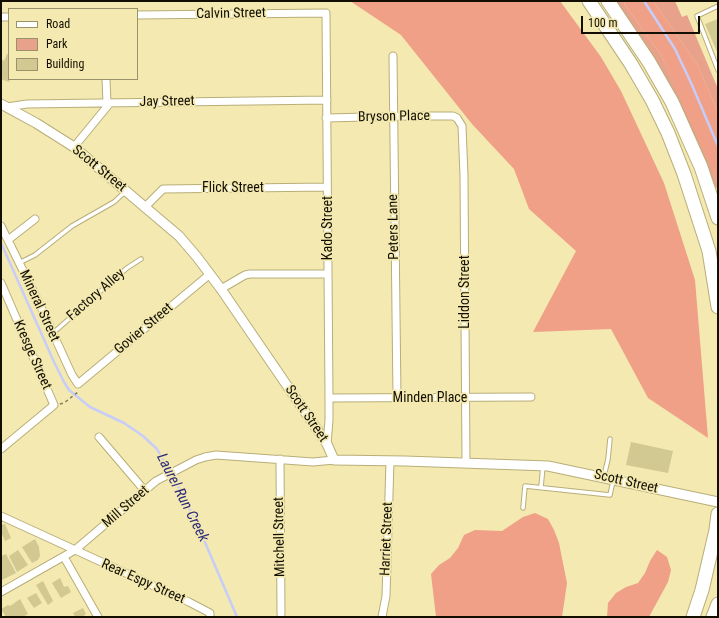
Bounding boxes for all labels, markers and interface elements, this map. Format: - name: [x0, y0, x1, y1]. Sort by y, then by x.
- street label: Calvin Street: [196, 5, 266, 23]
- legend: [8, 8, 138, 80]
- scale bar: [583, 8, 702, 34]
- text: 100 m: [588, 16, 618, 30]
- text: Road: [46, 17, 70, 31]
- text: Park: [46, 37, 67, 51]
- text: Building: [46, 57, 84, 71]
- street label: Jay Street: [139, 93, 195, 111]
- street label: Bryson Place: [358, 108, 430, 126]
- street label: Scott Street: [68, 142, 130, 196]
- street label: Flick Street: [202, 180, 264, 196]
- street label: Peters Lane: [385, 194, 403, 260]
- street label: Kado Street: [320, 196, 336, 260]
- street label: Liddon Street: [457, 255, 473, 329]
- street label: Factory Alley: [64, 265, 128, 325]
- street label: Mineral Street: [15, 268, 63, 344]
- street label: Govier Street: [111, 300, 177, 358]
- street label: Kresge Street: [9, 318, 55, 392]
- street label: Scott Street: [281, 382, 331, 446]
- street label: Minden Place: [393, 390, 467, 406]
- water label: Laurel Run Creek: [152, 451, 212, 545]
- street label: Scott Street: [592, 466, 660, 498]
- street label: Mill Street: [99, 482, 153, 532]
- street label: Mitchell Street: [271, 497, 289, 577]
- street label: Harriet Street: [377, 502, 397, 576]
- street label: Rear Espy Street: [98, 556, 188, 608]

